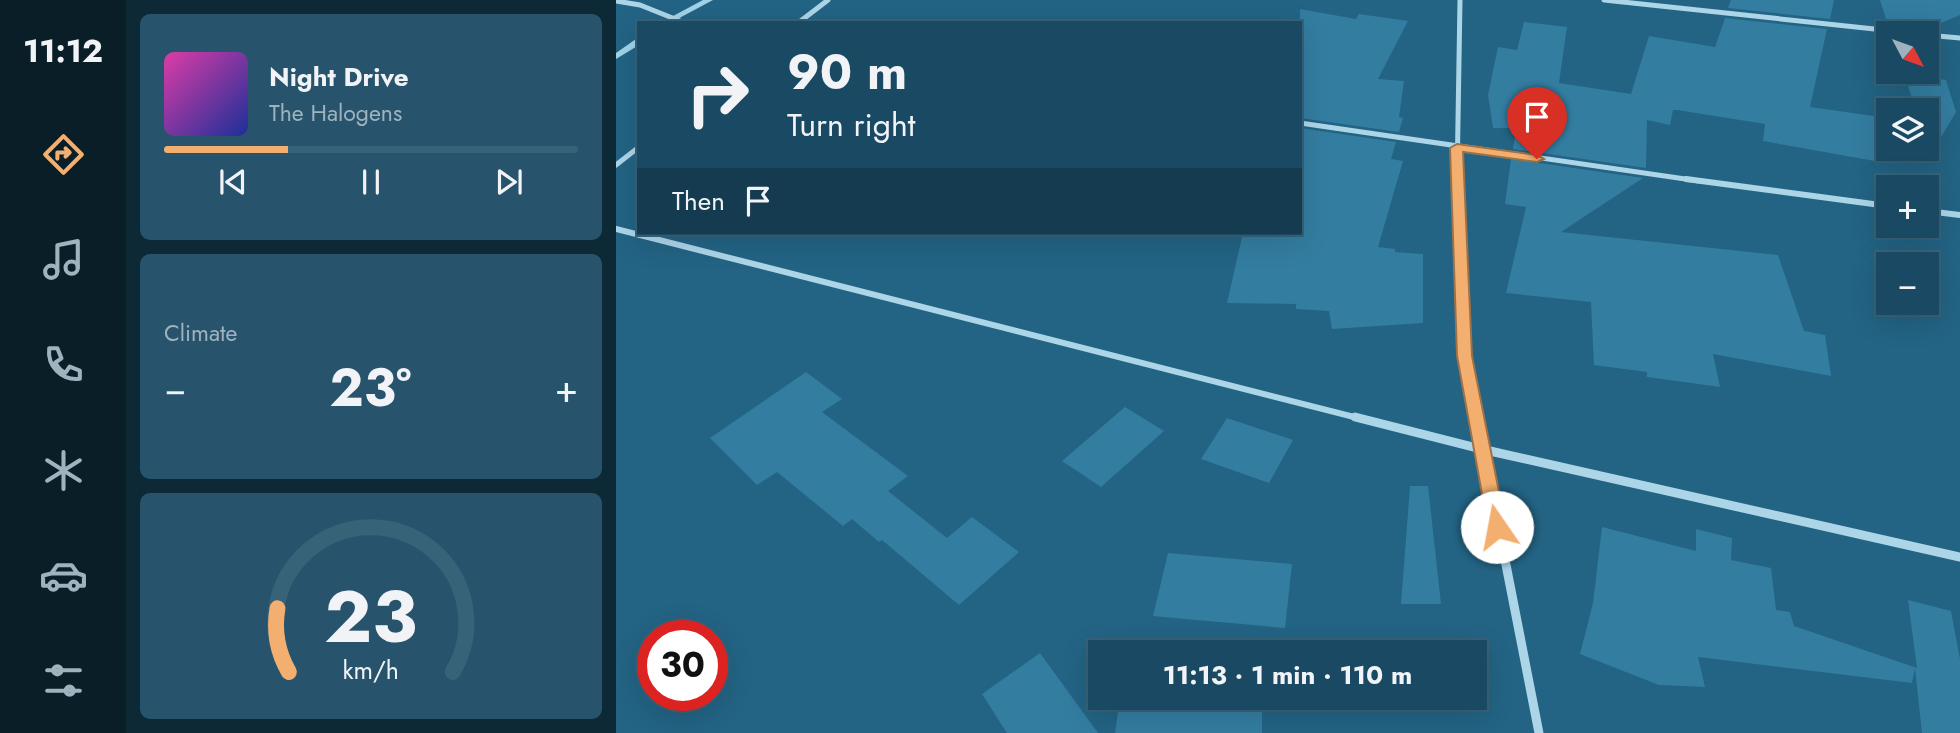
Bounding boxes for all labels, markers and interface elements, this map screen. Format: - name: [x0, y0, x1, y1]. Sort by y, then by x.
- north arrow: [1876, 21, 1939, 84]
- map controls: [1876, 21, 1939, 315]
- text: 11:12: [23, 28, 103, 74]
- text: 90 m: [787, 37, 907, 107]
- icon: right: [672, 49, 763, 140]
- text: Night Drive: [269, 58, 409, 96]
- pin: [1507, 87, 1567, 159]
- text: The Halogens: [269, 96, 402, 130]
- icon: arrive: [1518, 98, 1556, 136]
- button: layers: [1876, 98, 1939, 161]
- text: Turn right: [787, 102, 916, 148]
- icon: directions: [39, 130, 88, 179]
- icon: previous: [214, 163, 252, 201]
- icon: pause: [352, 163, 390, 201]
- icon: next: [490, 163, 528, 201]
- button: +: [1876, 175, 1939, 238]
- text: Then: [672, 182, 725, 220]
- icon: arrive: [739, 182, 777, 220]
- icon: music: [39, 235, 88, 284]
- button: −: [1876, 252, 1939, 315]
- text: Climate: [164, 316, 237, 350]
- icon: phone: [39, 340, 88, 389]
- text: 23°: [330, 350, 411, 426]
- text: −: [164, 361, 186, 416]
- text: +: [555, 361, 578, 416]
- icon: climate: [39, 446, 88, 495]
- position arrow: [1460, 490, 1534, 564]
- icon: car: [39, 551, 88, 600]
- text: 23: [325, 565, 417, 670]
- speed limit sign: 30: [637, 620, 728, 711]
- text: km/h: [343, 652, 399, 688]
- icon: filters: [39, 656, 88, 705]
- text: 11:13 · 1 min · 110 m: [1163, 656, 1412, 694]

